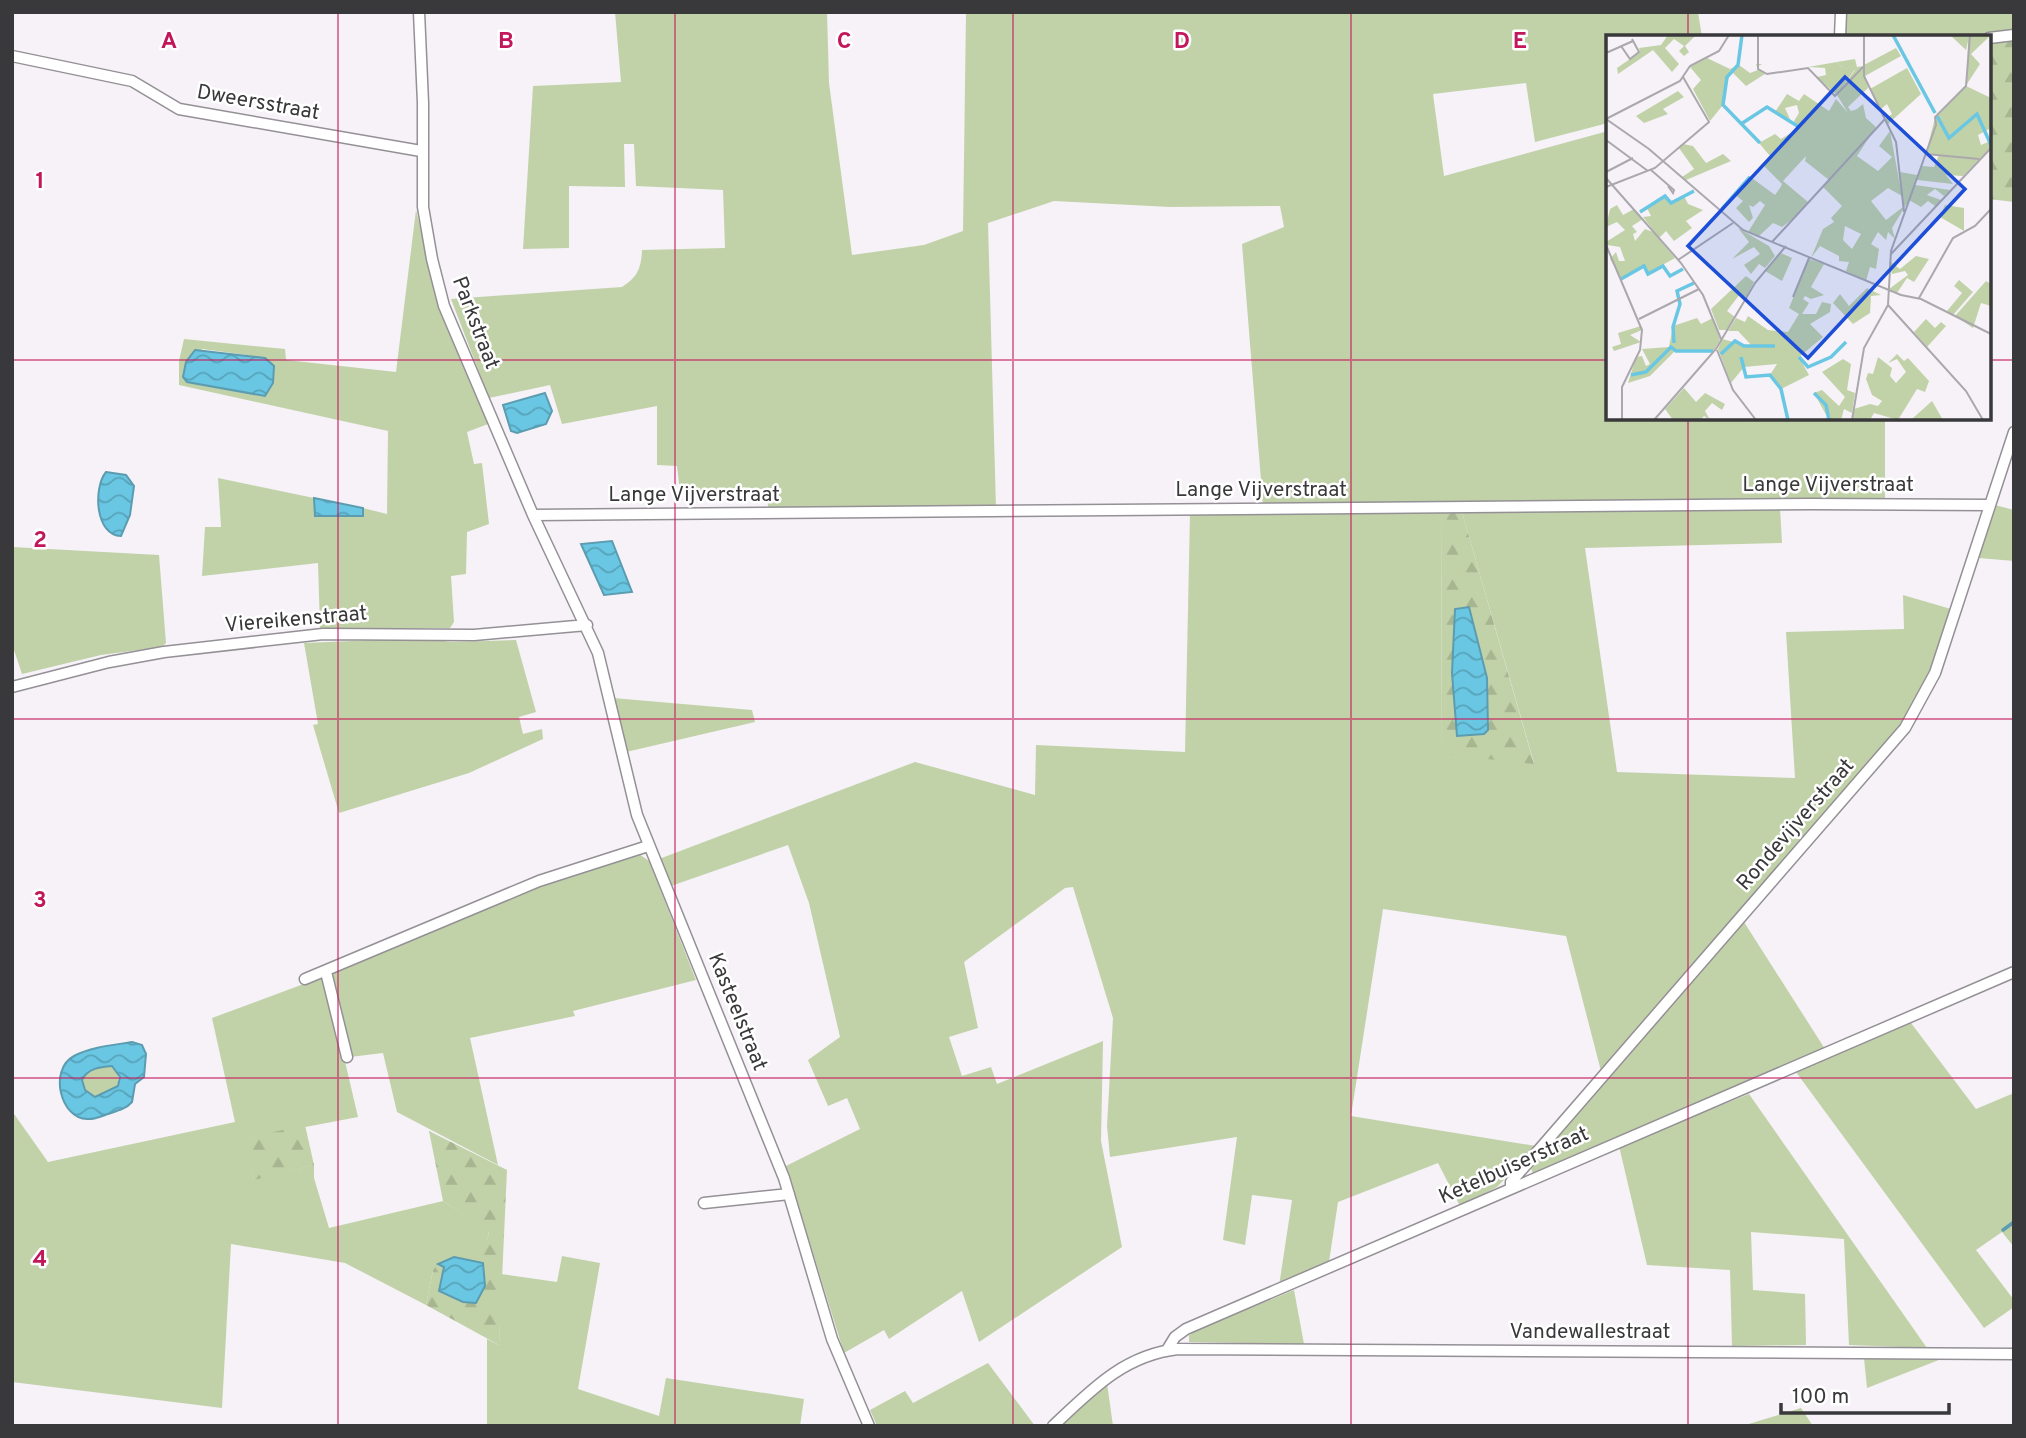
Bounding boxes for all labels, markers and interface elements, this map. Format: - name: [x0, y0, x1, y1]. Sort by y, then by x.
- text: A: [161, 28, 177, 57]
- text: B: [498, 28, 514, 57]
- text: C: [837, 28, 851, 57]
- text: D: [1174, 28, 1190, 57]
- text: E: [1513, 28, 1527, 57]
- inset map: [1606, 35, 1991, 420]
- street label: Dweersstraat: [194, 79, 322, 127]
- text: 1: [35, 168, 45, 197]
- street label: Parkstraat: [445, 273, 505, 373]
- street label: Lange Vijverstraat: [1742, 472, 1914, 499]
- street label: Lange Vijverstraat: [1175, 477, 1347, 504]
- street label: Lange Vijverstraat: [608, 482, 780, 509]
- text: 2: [33, 527, 47, 556]
- street label: Viereikenstraat: [224, 600, 368, 640]
- street label: Rondevijverstraat: [1731, 753, 1861, 897]
- text: 3: [33, 887, 47, 916]
- street label: Kasteelstraat: [701, 949, 773, 1075]
- street label: Ketelbuiserstraat: [1435, 1121, 1593, 1211]
- text: 4: [33, 1246, 47, 1275]
- street label: Vandewallestraat: [1510, 1319, 1670, 1346]
- scale bar: [1781, 1372, 1949, 1416]
- text: 100 m: [1792, 1384, 1849, 1411]

